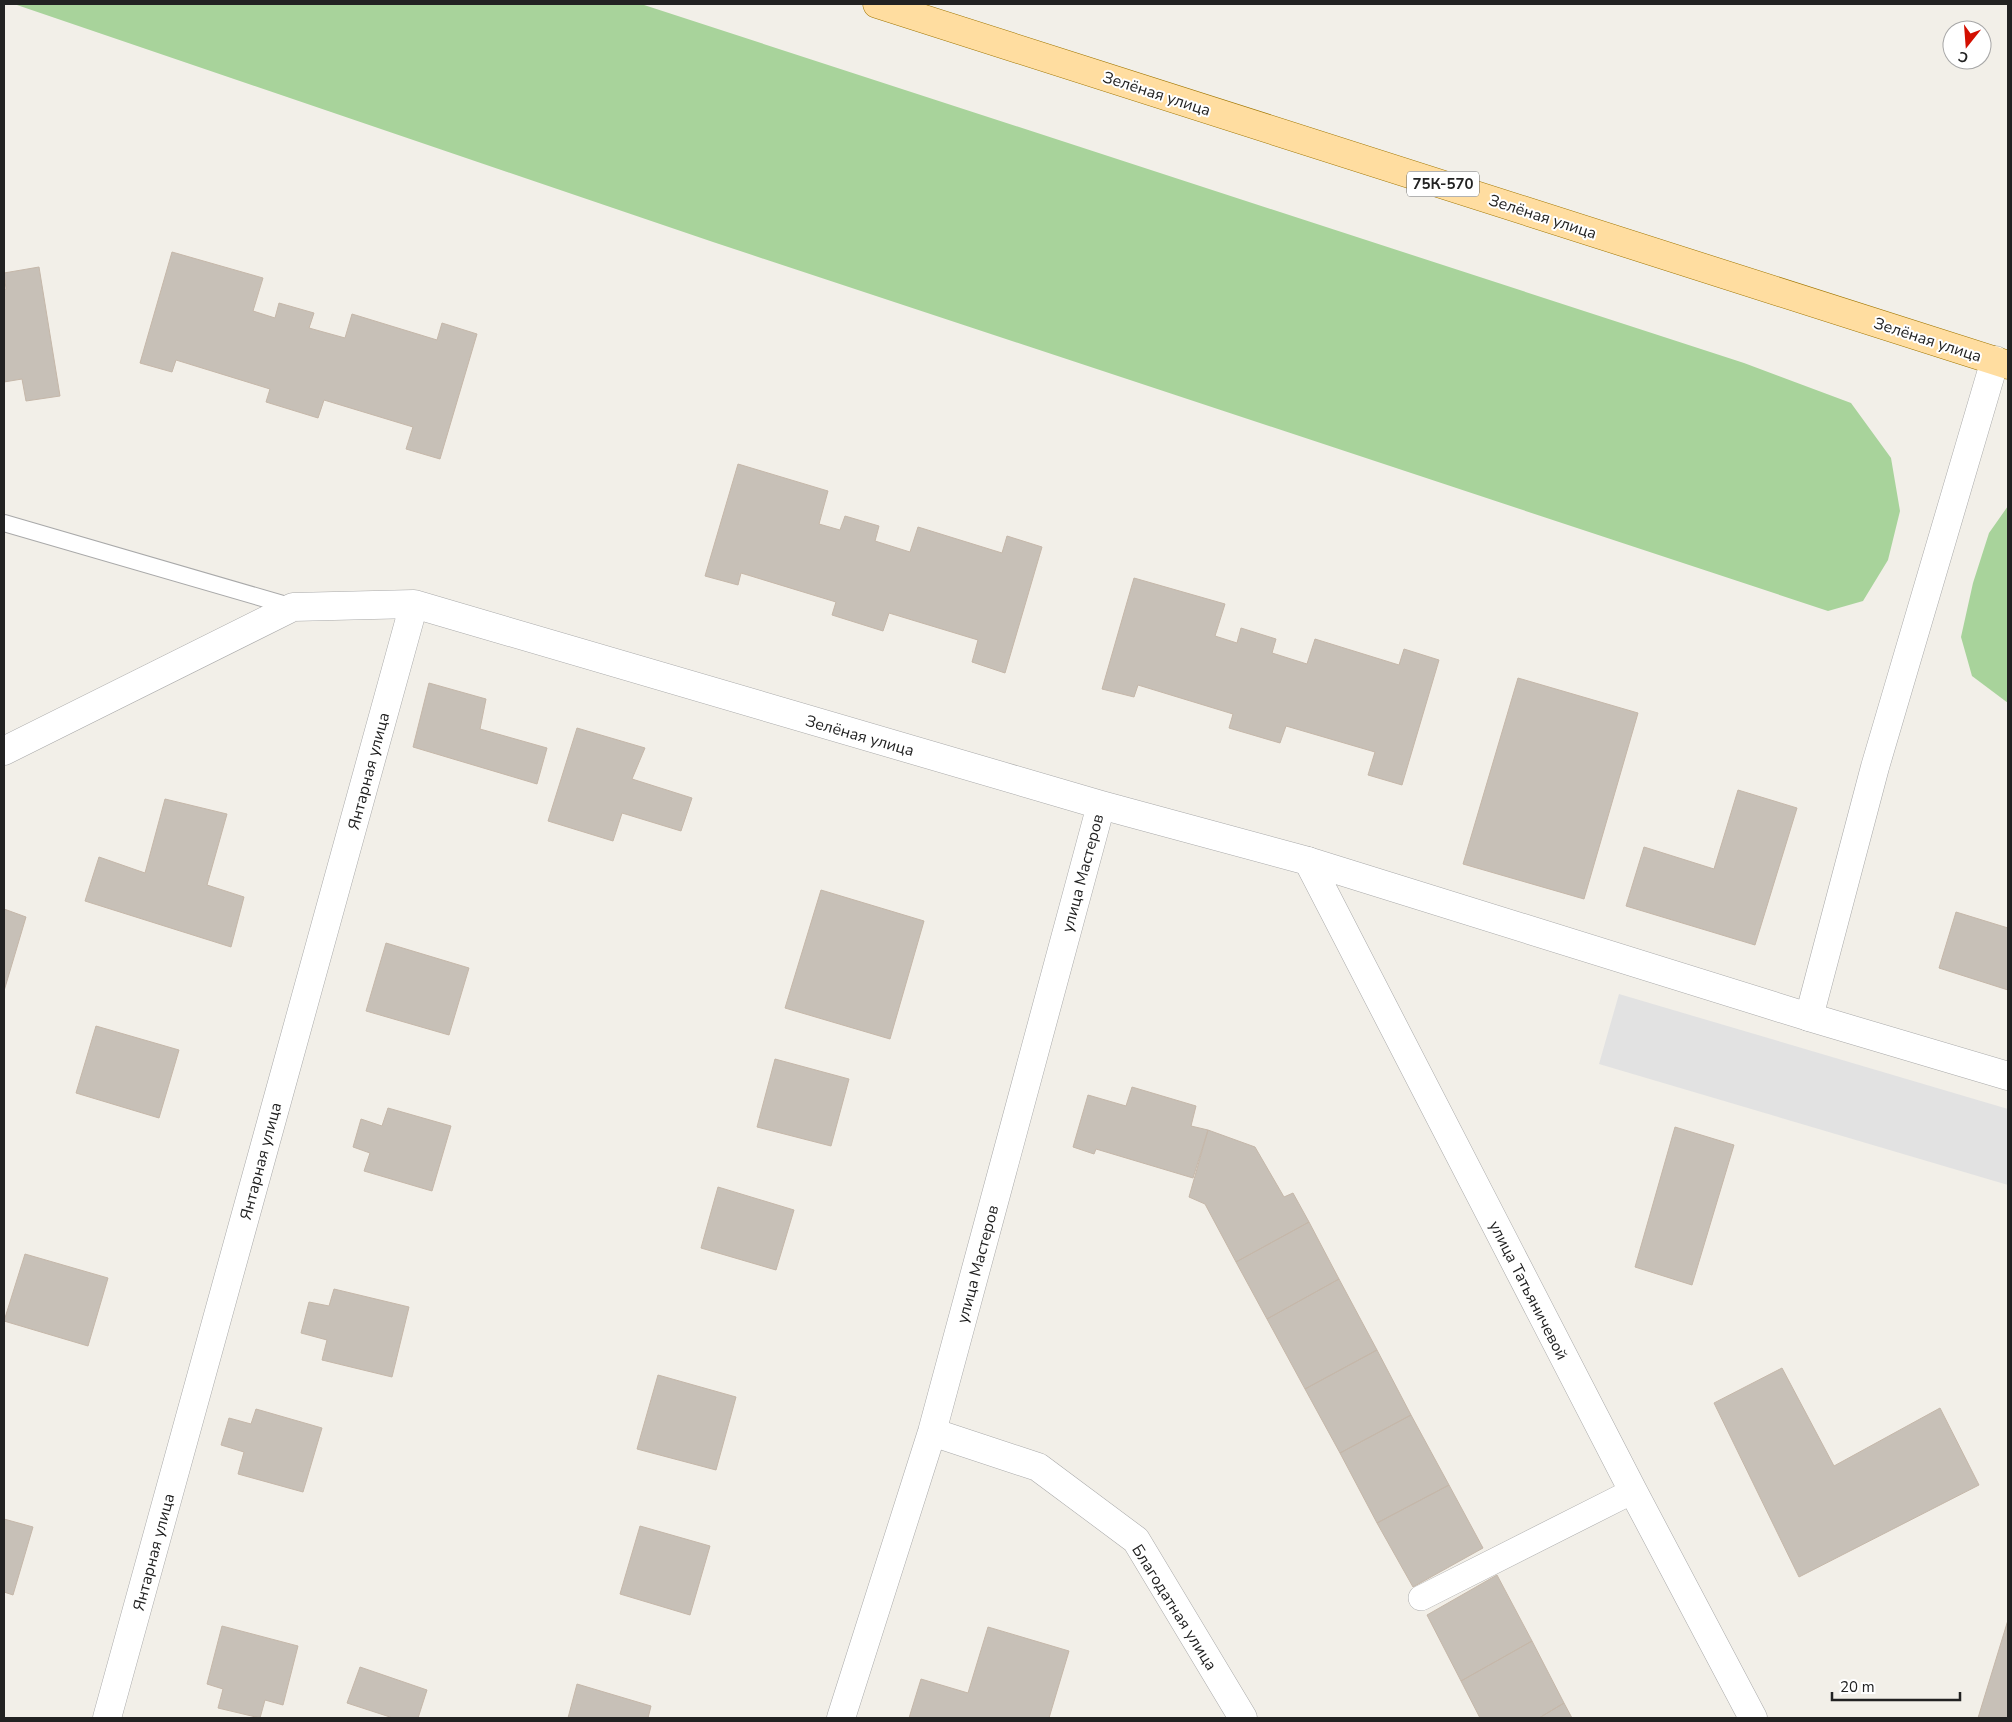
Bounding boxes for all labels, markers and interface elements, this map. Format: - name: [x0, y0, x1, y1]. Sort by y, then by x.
- north arrow: [1942, 20, 1992, 70]
- text: С: [1956, 46, 1971, 67]
- street label: Зелёная улица: [1100, 66, 1213, 122]
- road number: 75К-570: [1407, 172, 1479, 196]
- street label: Зелёная улица: [1486, 189, 1599, 245]
- street label: Зелёная улица: [1871, 312, 1984, 368]
- street label: Янтарная улица: [343, 710, 395, 832]
- street label: Зелёная улица: [803, 710, 917, 762]
- street label: улица Мастеров: [1057, 811, 1109, 935]
- street label: Янтарная улица: [235, 1100, 287, 1222]
- street label: улица Мастеров: [952, 1202, 1004, 1326]
- street label: улица Татьяничевой: [1483, 1217, 1573, 1364]
- street label: Янтарная улица: [128, 1491, 180, 1613]
- street label: Благодатная улица: [1126, 1540, 1222, 1675]
- scale bar: [1832, 1670, 1960, 1702]
- text: 20 m: [1840, 1677, 1875, 1697]

